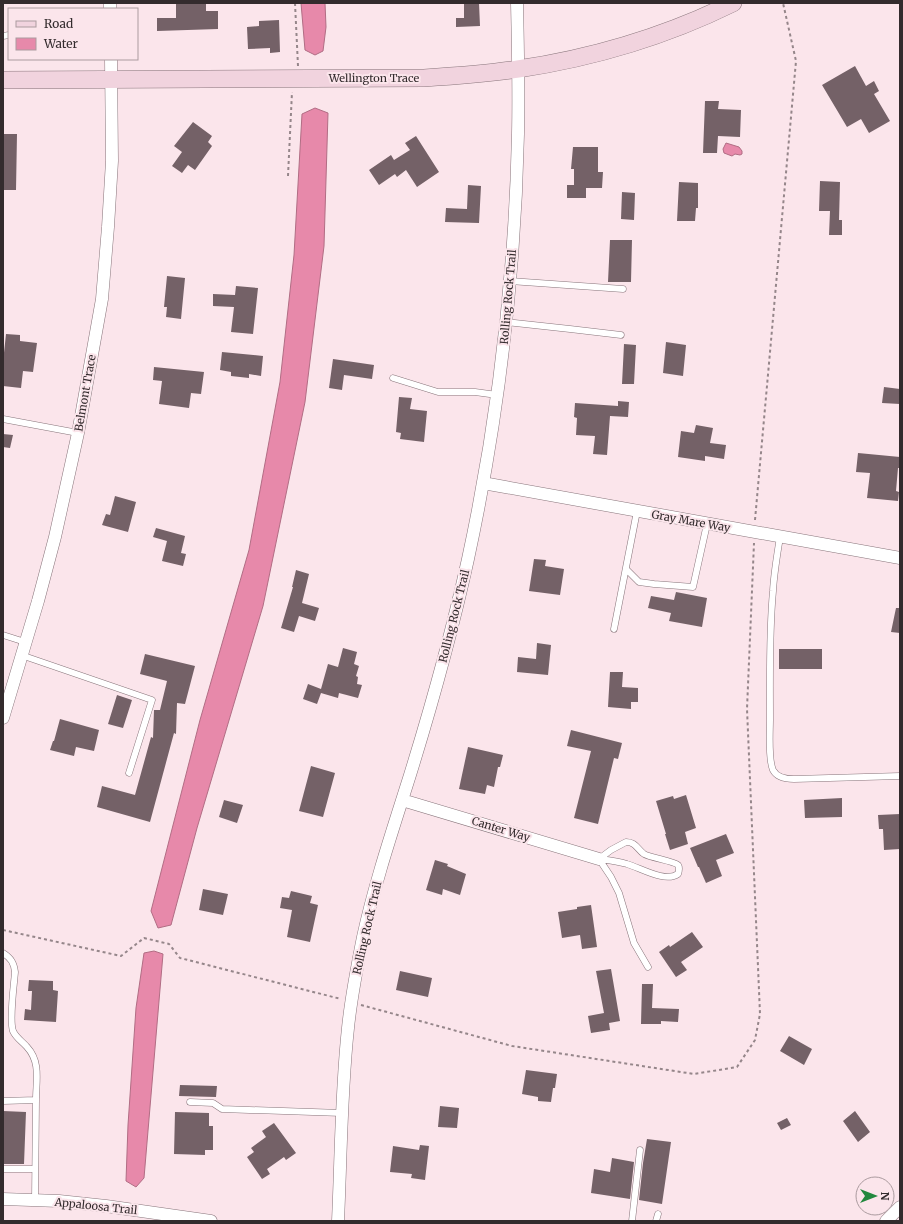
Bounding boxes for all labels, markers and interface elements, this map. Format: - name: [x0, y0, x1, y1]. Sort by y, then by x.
- legend: [8, 8, 138, 60]
- text: Road: [44, 16, 73, 31]
- text: Water: [43, 36, 79, 51]
- street label: Wellington Trace: [328, 71, 419, 85]
- street label: Rolling Rock Trail: [497, 248, 519, 345]
- street label: Belmont Trace: [71, 353, 99, 432]
- street label: Gray Mare Way: [650, 507, 732, 535]
- street label: Rolling Rock Trail: [436, 568, 472, 664]
- street label: Canter Way: [470, 813, 532, 845]
- street label: Rolling Rock Trail: [349, 879, 385, 976]
- north arrow: [855, 1176, 895, 1216]
- text: N: [878, 1192, 892, 1201]
- street label: Appaloosa Trail: [53, 1195, 139, 1217]

